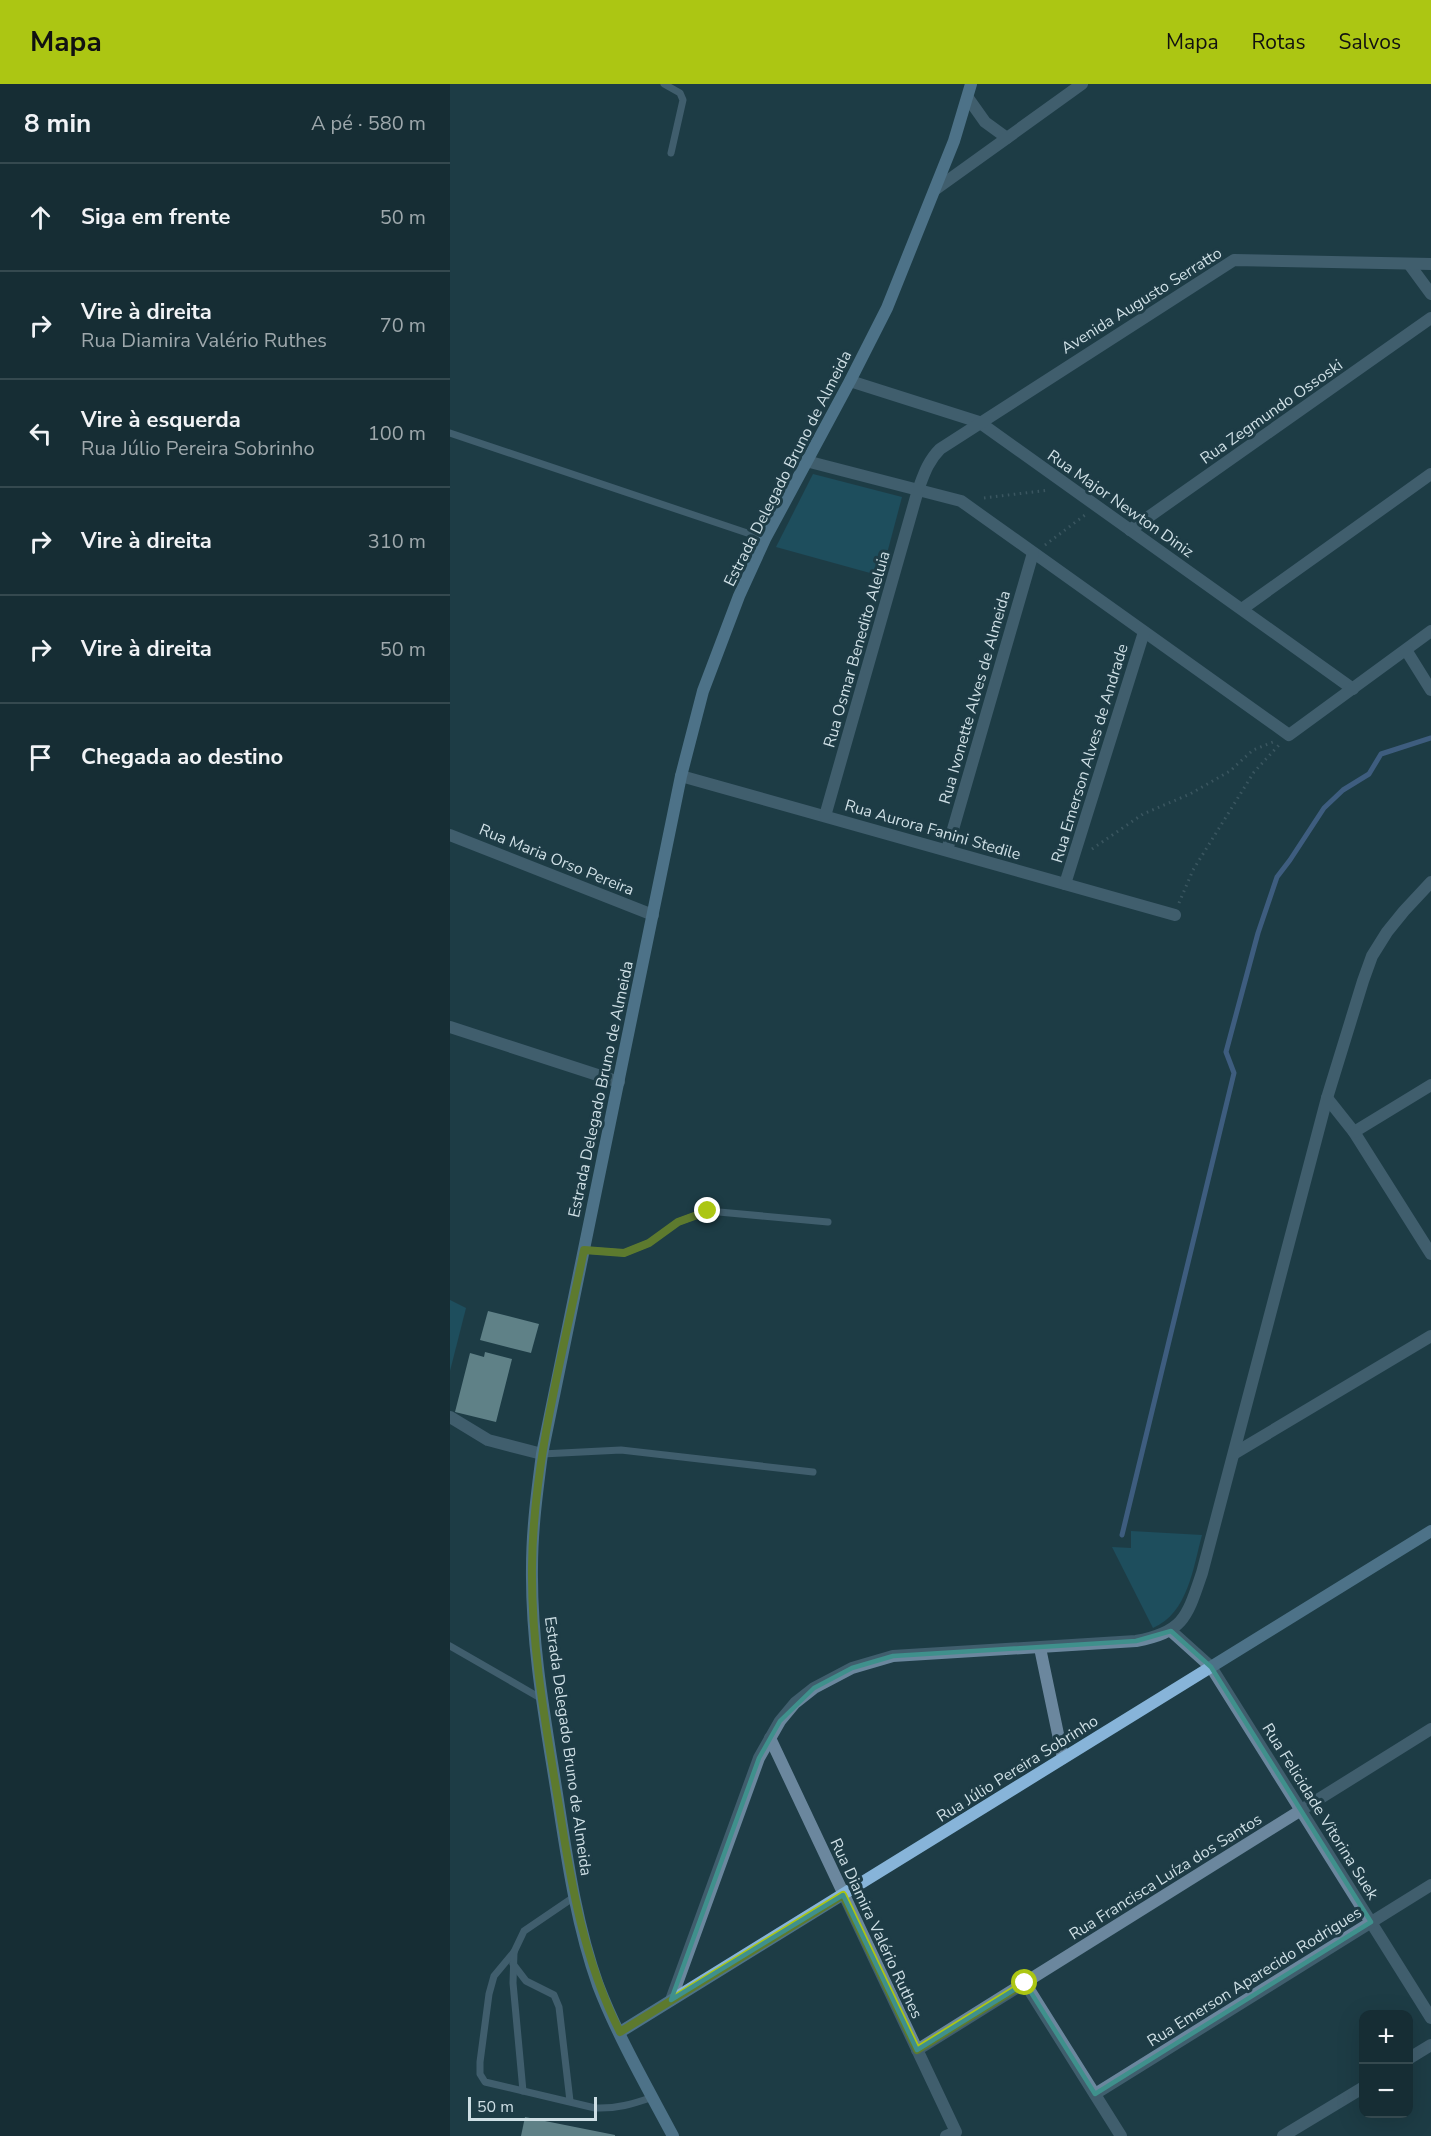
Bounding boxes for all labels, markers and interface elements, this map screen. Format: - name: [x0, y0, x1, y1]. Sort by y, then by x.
- text: Mapa: [30, 23, 102, 61]
- text: Mapa: [1166, 28, 1219, 56]
- text: Rotas: [1252, 28, 1306, 56]
- text: Salvos: [1339, 28, 1401, 56]
- text: 8 min: [24, 106, 91, 141]
- text: A pé · 580 m: [311, 110, 426, 137]
- icon: ahead: [24, 201, 57, 234]
- text: Siga em frente: [81, 202, 230, 232]
- text: 50 m: [380, 204, 426, 231]
- street label: Avenida Augusto Serratto: [1057, 242, 1226, 359]
- text: Vire à direita: [81, 297, 212, 327]
- icon: right: [24, 309, 57, 342]
- text: 70 m: [380, 312, 426, 339]
- text: Rua Diamira Valério Ruthes: [81, 327, 327, 354]
- street label: Estrada Delegado Bruno de Almeida: [719, 347, 857, 590]
- street label: Rua Zegmundo Ossoski: [1196, 354, 1347, 469]
- text: Vire à esquerda: [81, 405, 241, 435]
- icon: left: [24, 417, 57, 450]
- text: 100 m: [368, 420, 426, 447]
- text: Rua Júlio Pereira Sobrinho: [81, 435, 315, 462]
- street label: Rua Major Newton Diniz: [1043, 445, 1198, 563]
- icon: right: [24, 525, 57, 558]
- text: Vire à direita: [81, 526, 212, 556]
- text: 310 m: [368, 528, 426, 555]
- street label: Rua Osmar Benedito Aleluia: [818, 548, 896, 750]
- street label: Rua Ivonette Alves de Almeida: [934, 588, 1016, 807]
- icon: right: [24, 633, 57, 666]
- text: Vire à direita: [81, 634, 212, 664]
- text: 50 m: [380, 636, 426, 663]
- street label: Rua Emerson Alves de Andrade: [1046, 641, 1134, 865]
- icon: arrive: [24, 741, 57, 774]
- text: Chegada ao destino: [81, 742, 283, 772]
- street label: Rua Aurora Fanini Stedile: [842, 794, 1023, 866]
- street label: Rua Maria Orso Pereira: [476, 819, 637, 901]
- street label: Estrada Delegado Bruno de Almeida: [563, 959, 639, 1220]
- route end: [694, 1197, 720, 1223]
- street label: Estrada Delegado Bruno de Almeida: [539, 1615, 597, 1877]
- street label: Rua Júlio Pereira Sobrinho: [932, 1710, 1103, 1828]
- street label: Rua Felicidade Vitorina Suek: [1257, 1719, 1384, 1905]
- street label: Rua Francisca Luíza dos Santos: [1065, 1808, 1266, 1945]
- street label: Rua Diamira Valério Ruthes: [825, 1835, 928, 2022]
- street label: Rua Emerson Aparecido Rodrigues: [1143, 1902, 1366, 2052]
- route start: [1011, 1969, 1037, 1995]
- map controls: [1359, 2010, 1413, 2118]
- button: +: [1359, 2010, 1413, 2064]
- button: −: [1359, 2064, 1413, 2118]
- scale bar: [468, 2094, 597, 2122]
- text: 50 m: [477, 2096, 514, 2118]

